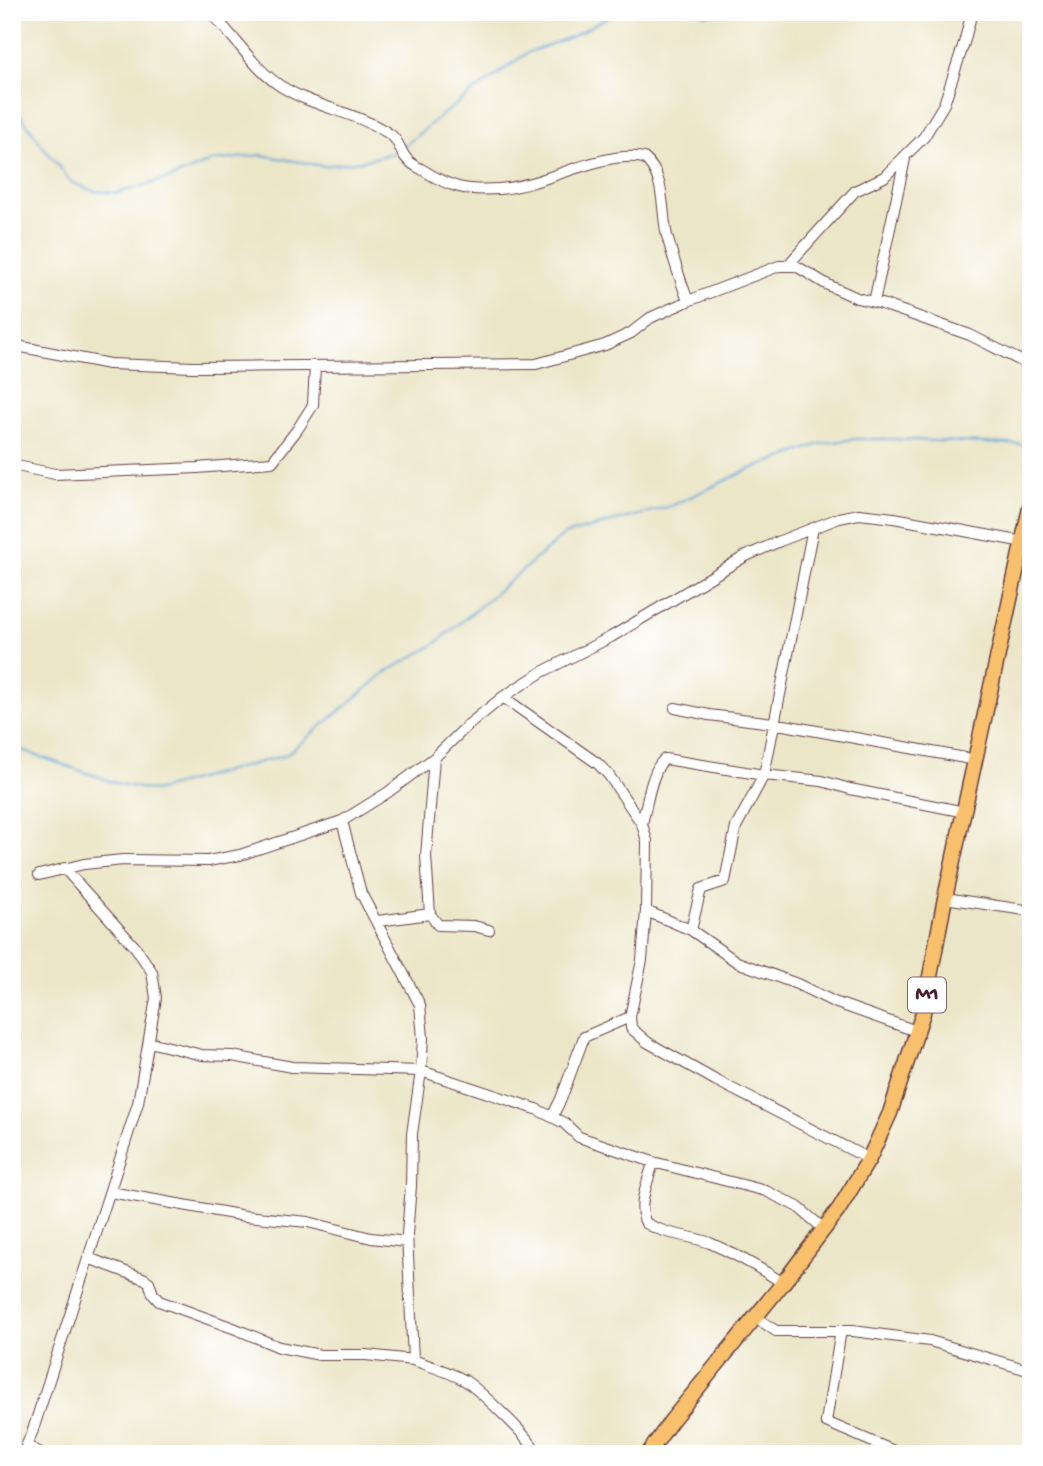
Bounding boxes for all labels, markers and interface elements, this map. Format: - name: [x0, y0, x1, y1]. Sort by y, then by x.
- road number: M1: [908, 978, 946, 1012]

